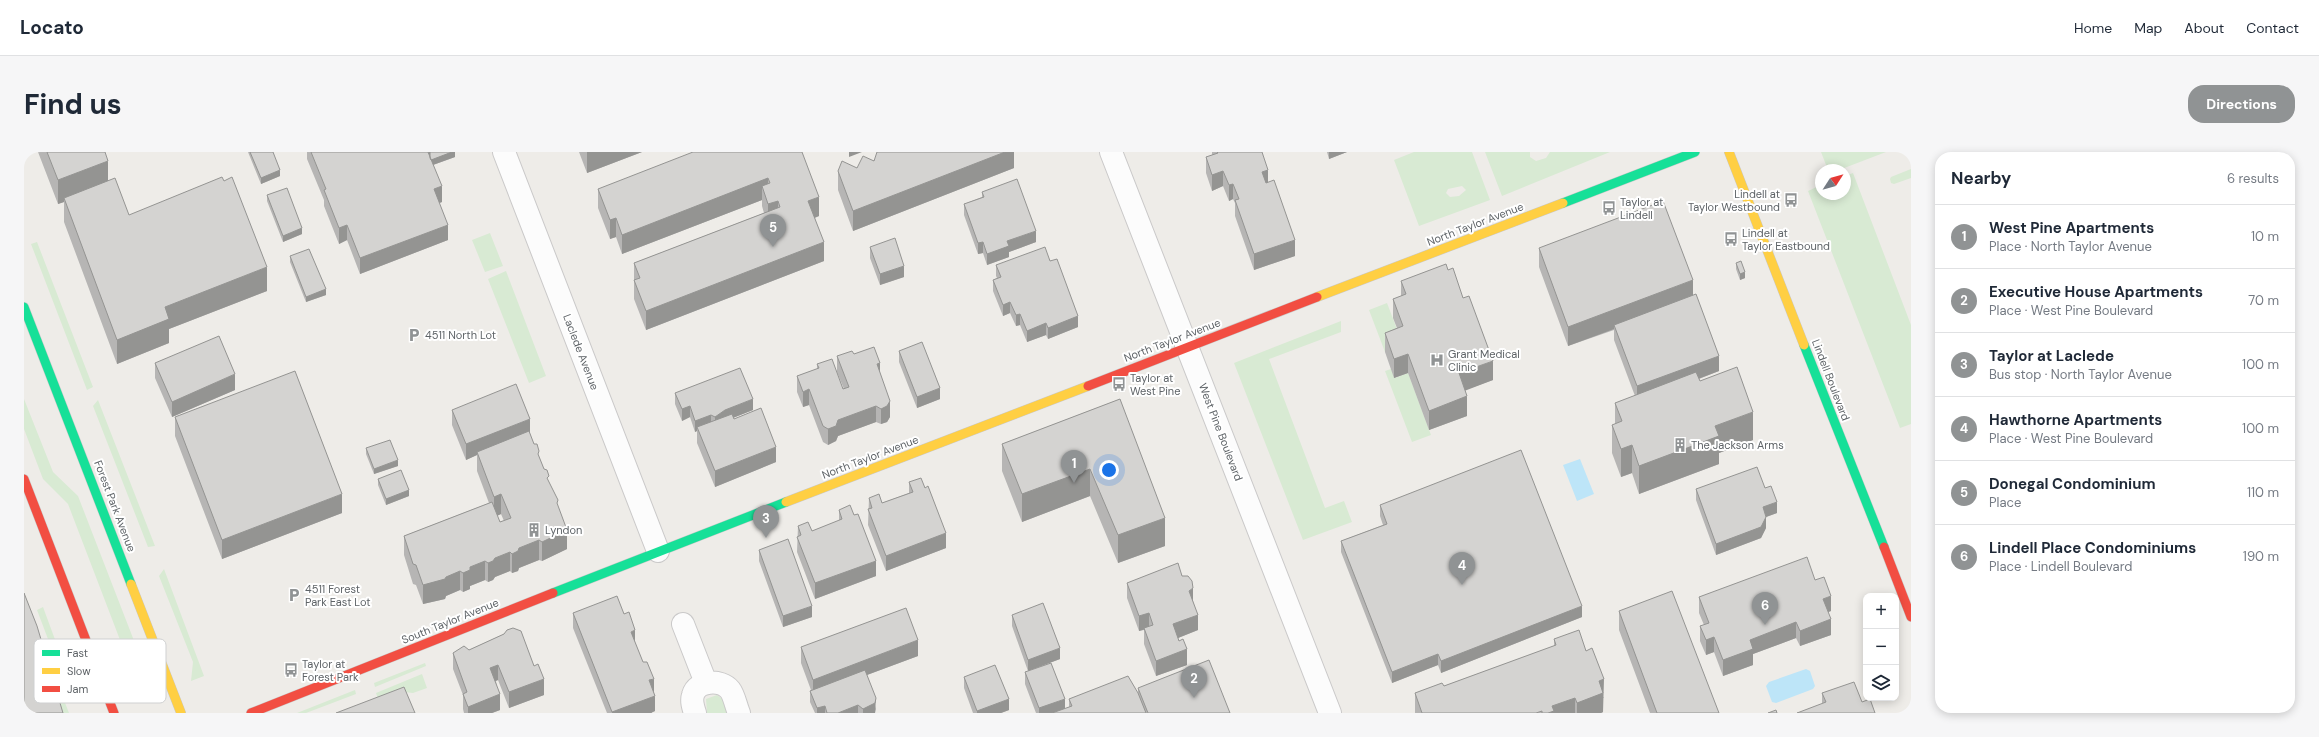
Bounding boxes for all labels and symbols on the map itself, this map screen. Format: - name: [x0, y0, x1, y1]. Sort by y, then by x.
- north arrow: [1815, 164, 1851, 200]
- place label: Lindell at Taylor Westbound: [1688, 187, 1780, 214]
- bus stop icon: Lindell at Taylor Westbound: [1783, 192, 1799, 208]
- place label: Taylor at Lindell: [1620, 195, 1663, 222]
- street label: North Taylor Avenue: [1425, 199, 1525, 249]
- bus stop icon: Taylor at Lindell: [1601, 200, 1617, 216]
- pin: 5: [760, 214, 786, 247]
- place label: Lindell at Taylor Eastbound: [1742, 226, 1830, 253]
- bus stop icon: Lindell at Taylor Eastbound: [1723, 231, 1739, 247]
- street label: Laclede Avenue: [560, 312, 602, 392]
- street label: North Taylor Avenue: [1122, 315, 1222, 365]
- parking icon: 4511 North Lot: [406, 327, 422, 343]
- place label: 4511 North Lot: [425, 328, 496, 342]
- street label: Lindell Boulevard: [1809, 337, 1853, 423]
- place label: Grant Medical Clinic: [1448, 347, 1520, 374]
- hospital icon: Grant Medical Clinic: [1429, 352, 1445, 368]
- place label: Taylor at West Pine: [1130, 371, 1180, 398]
- bus stop icon: Taylor at West Pine: [1111, 376, 1127, 392]
- street label: West Pine Boulevard: [1196, 381, 1246, 483]
- street label: North Taylor Avenue: [820, 432, 920, 482]
- building icon: The Jackson Arms: [1672, 437, 1688, 453]
- place label: The Jackson Arms: [1691, 438, 1784, 452]
- pin: 1: [1061, 450, 1087, 483]
- street label: Forest Park Avenue: [91, 458, 139, 554]
- your location: [1099, 460, 1119, 480]
- pin: 3: [753, 505, 779, 538]
- building icon: Lyndon: [526, 522, 542, 538]
- place label: Lyndon: [545, 523, 582, 537]
- pin: 4: [1449, 552, 1475, 585]
- place label: 4511 Forest Park East Lot: [305, 582, 371, 609]
- parking icon: 4511 Forest Park East Lot: [286, 587, 302, 603]
- pin: 6: [1752, 592, 1778, 625]
- street label: South Taylor Avenue: [399, 595, 501, 647]
- legend: [34, 639, 166, 703]
- text: Fast: [67, 646, 88, 660]
- place label: Taylor at Forest Park: [302, 657, 359, 684]
- bus stop icon: Taylor at Forest Park: [283, 662, 299, 678]
- text: Slow: [67, 664, 91, 678]
- pin: 2: [1181, 665, 1207, 698]
- text: Jam: [67, 682, 88, 696]

